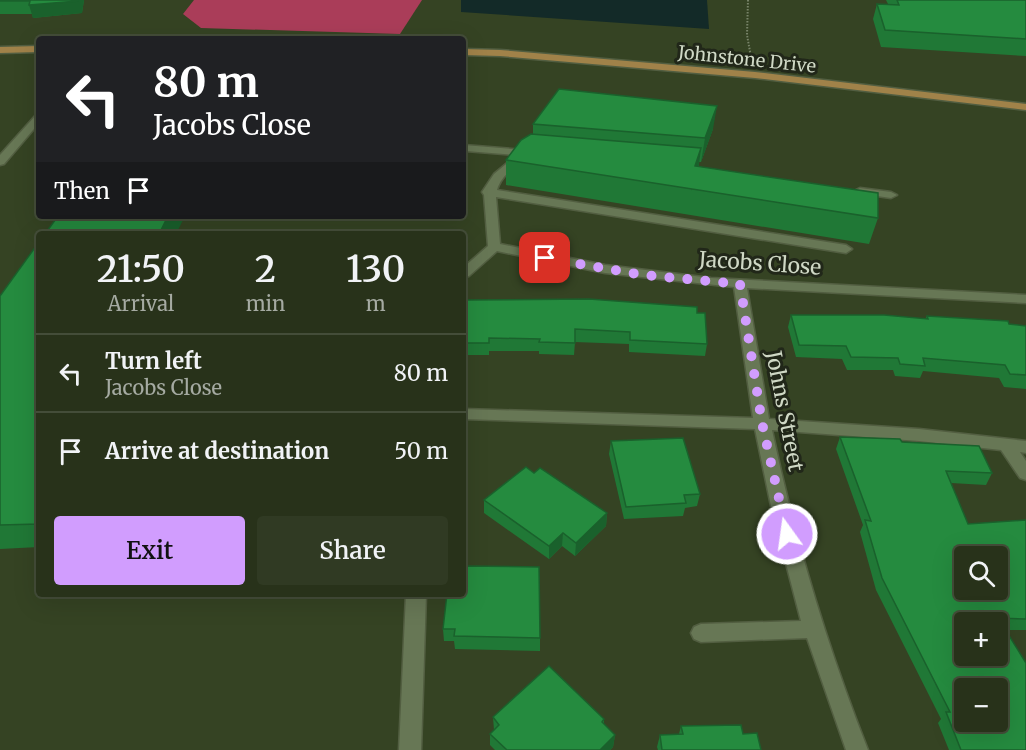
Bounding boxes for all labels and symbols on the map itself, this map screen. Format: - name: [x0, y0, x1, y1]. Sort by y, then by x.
- street label: Johnstone Drive: [676, 40, 817, 78]
- pin: [519, 232, 570, 283]
- street label: Jacobs Close: [697, 245, 822, 281]
- street label: Johns Street: [760, 347, 810, 474]
- position arrow: [755, 502, 819, 566]

